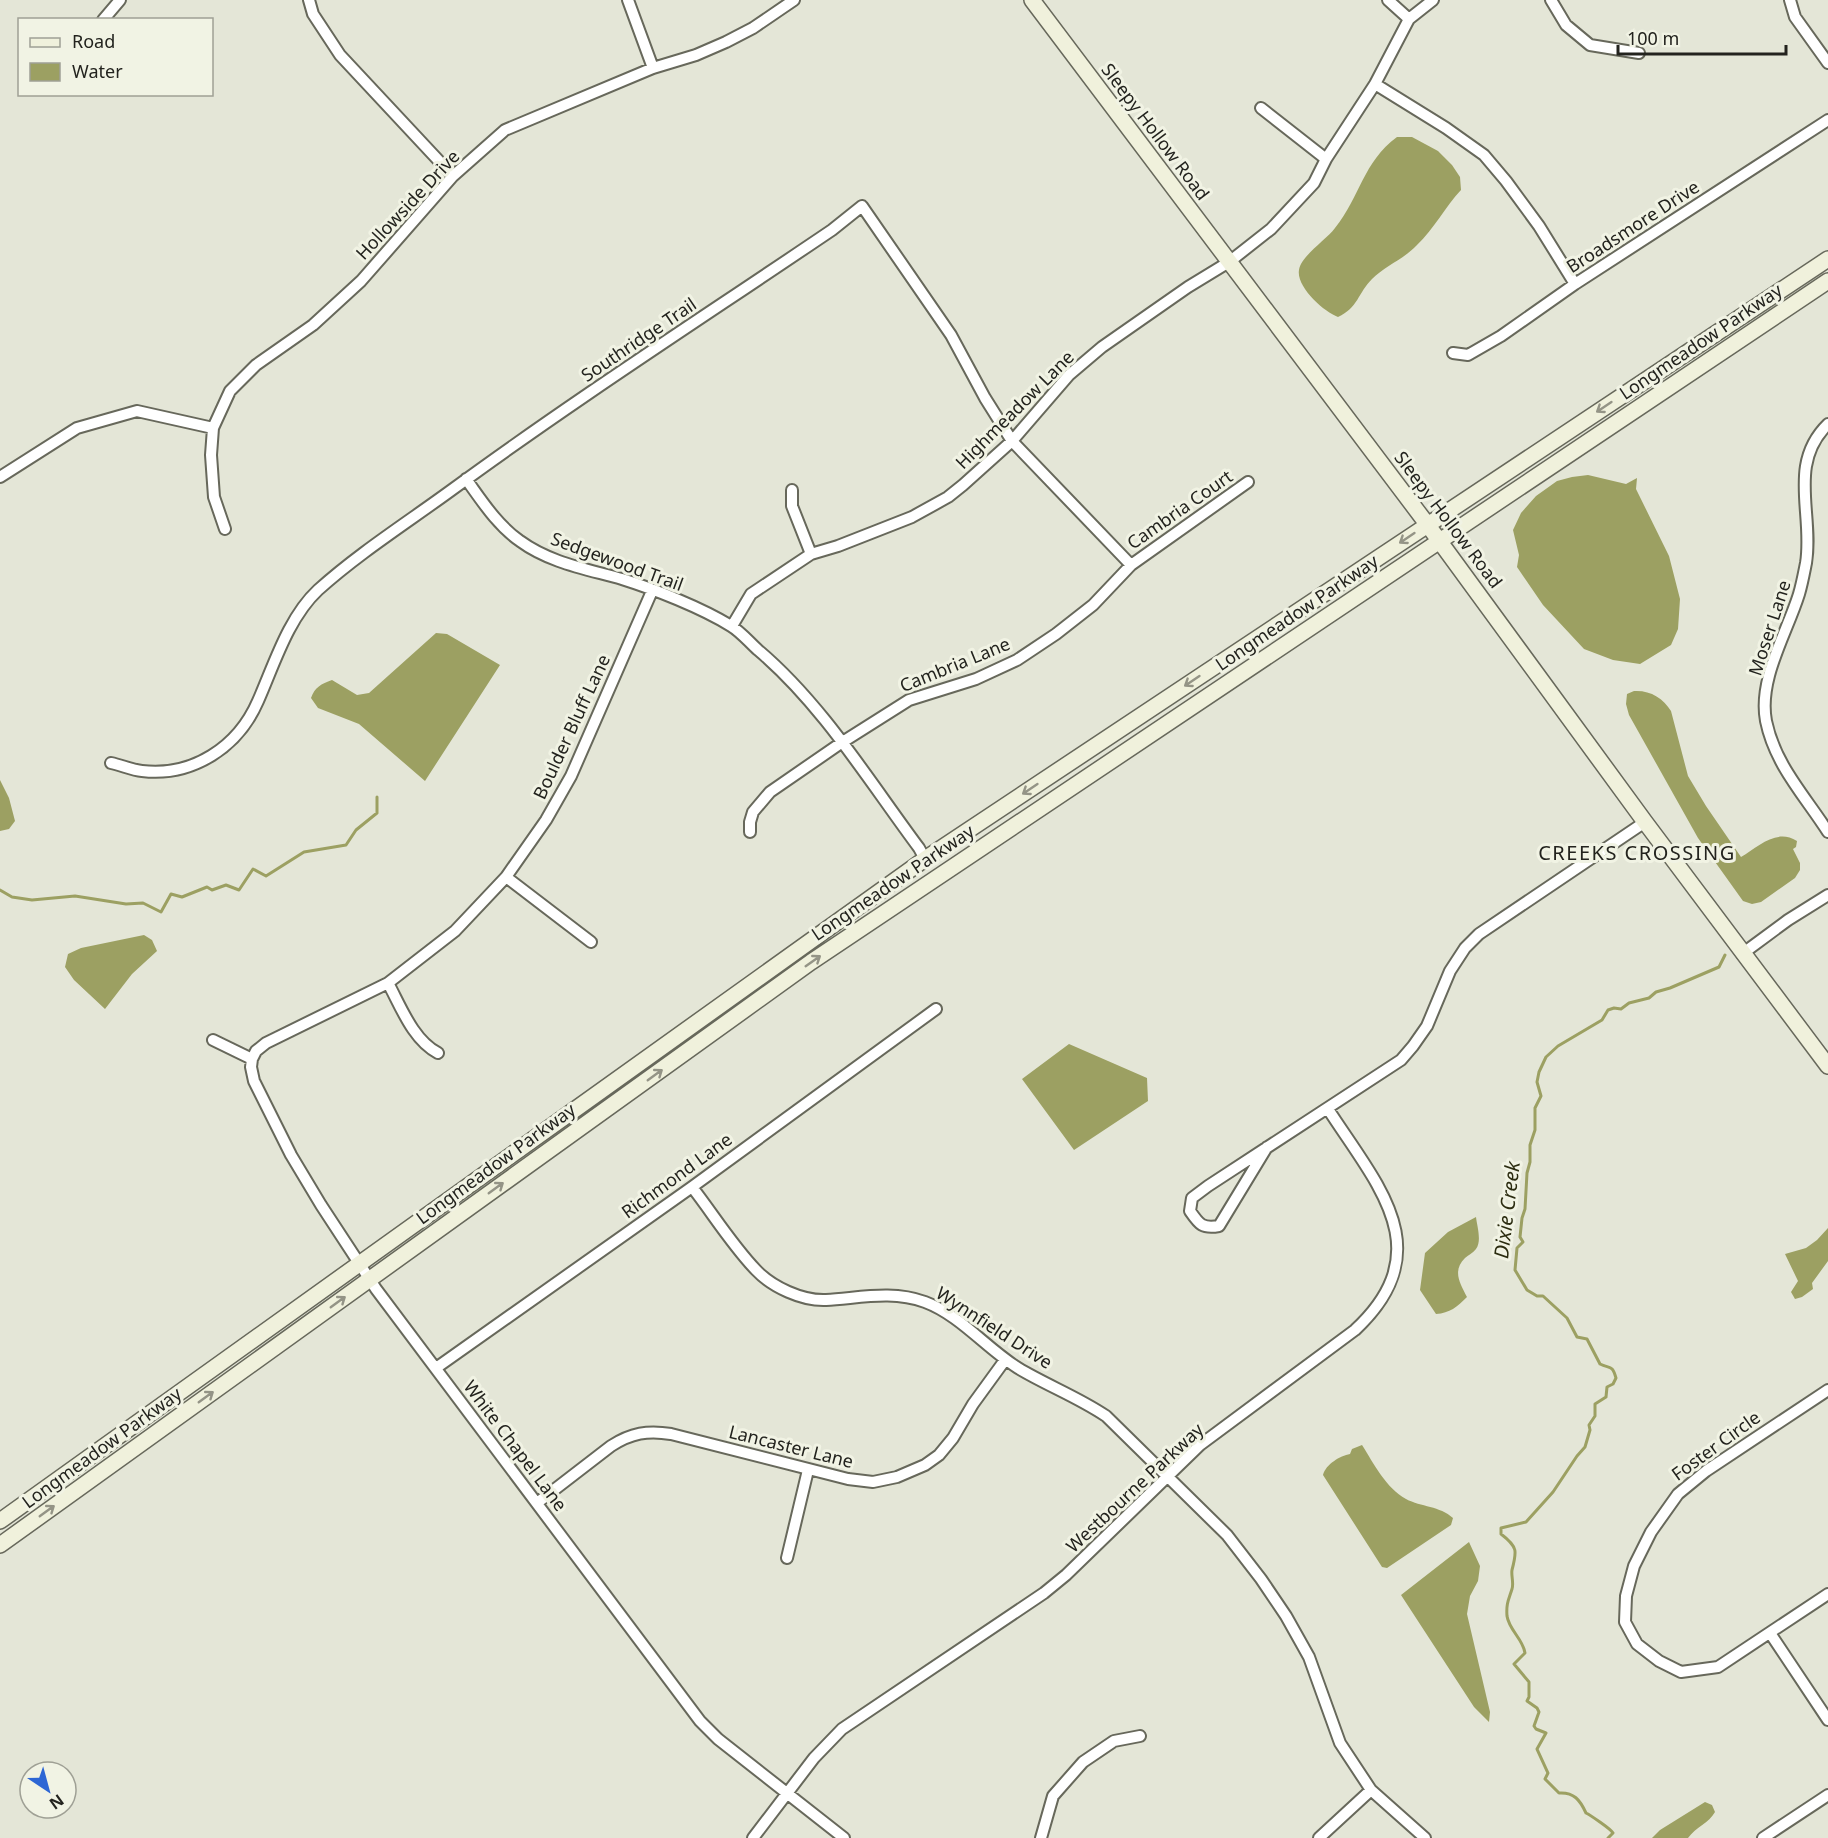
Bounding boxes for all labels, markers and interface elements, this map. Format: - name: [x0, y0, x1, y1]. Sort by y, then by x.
- legend: [18, 18, 213, 96]
- scale bar: [1618, 18, 1786, 56]
- text: 100 m: [1627, 26, 1679, 50]
- text: Road: [72, 29, 115, 53]
- street label: Sleepy Hollow Road: [1096, 58, 1215, 205]
- text: Water: [72, 59, 123, 83]
- street label: Hollowside Drive: [350, 144, 464, 264]
- street label: Broadsmore Drive: [1562, 174, 1703, 278]
- street label: Longmeadow Parkway: [1614, 277, 1787, 405]
- street label: Southridge Trail: [576, 292, 701, 387]
- street label: Highmeadow Lane: [950, 345, 1079, 474]
- one-way arrow: [1596, 401, 1613, 413]
- street label: Sleepy Hollow Road: [1389, 446, 1508, 593]
- street label: Cambria Court: [1122, 464, 1237, 554]
- street label: Sedgewood Trail: [548, 526, 687, 596]
- one-way arrow: [1399, 532, 1415, 544]
- street label: Longmeadow Parkway: [1210, 548, 1383, 676]
- street label: Moser Lane: [1742, 577, 1796, 678]
- street label: Cambria Lane: [896, 631, 1013, 697]
- street label: Boulder Bluff Lane: [527, 650, 615, 803]
- one-way arrow: [1184, 675, 1201, 687]
- one-way arrow: [1022, 783, 1038, 795]
- street label: Longmeadow Parkway: [806, 818, 979, 946]
- district label: CREEKS CROSSING: [1538, 839, 1736, 866]
- one-way arrow: [805, 955, 821, 967]
- one-way arrow: [646, 1069, 662, 1081]
- street label: Longmeadow Parkway: [411, 1097, 581, 1229]
- street label: Richmond Lane: [616, 1127, 736, 1223]
- water label: Dixie Creek: [1487, 1159, 1526, 1260]
- one-way arrow: [488, 1182, 504, 1194]
- street label: Wynnfield Drive: [932, 1281, 1057, 1374]
- one-way arrow: [329, 1296, 345, 1308]
- street label: White Chapel Lane: [459, 1375, 573, 1516]
- street label: Longmeadow Parkway: [17, 1381, 187, 1513]
- one-way arrow: [197, 1391, 213, 1403]
- street label: Foster Circle: [1666, 1405, 1765, 1486]
- street label: Westbourne Parkway: [1060, 1417, 1209, 1557]
- street label: Lancaster Lane: [726, 1419, 856, 1473]
- one-way arrow: [39, 1505, 55, 1517]
- north arrow: [18, 1760, 78, 1820]
- text: N: [45, 1789, 69, 1815]

